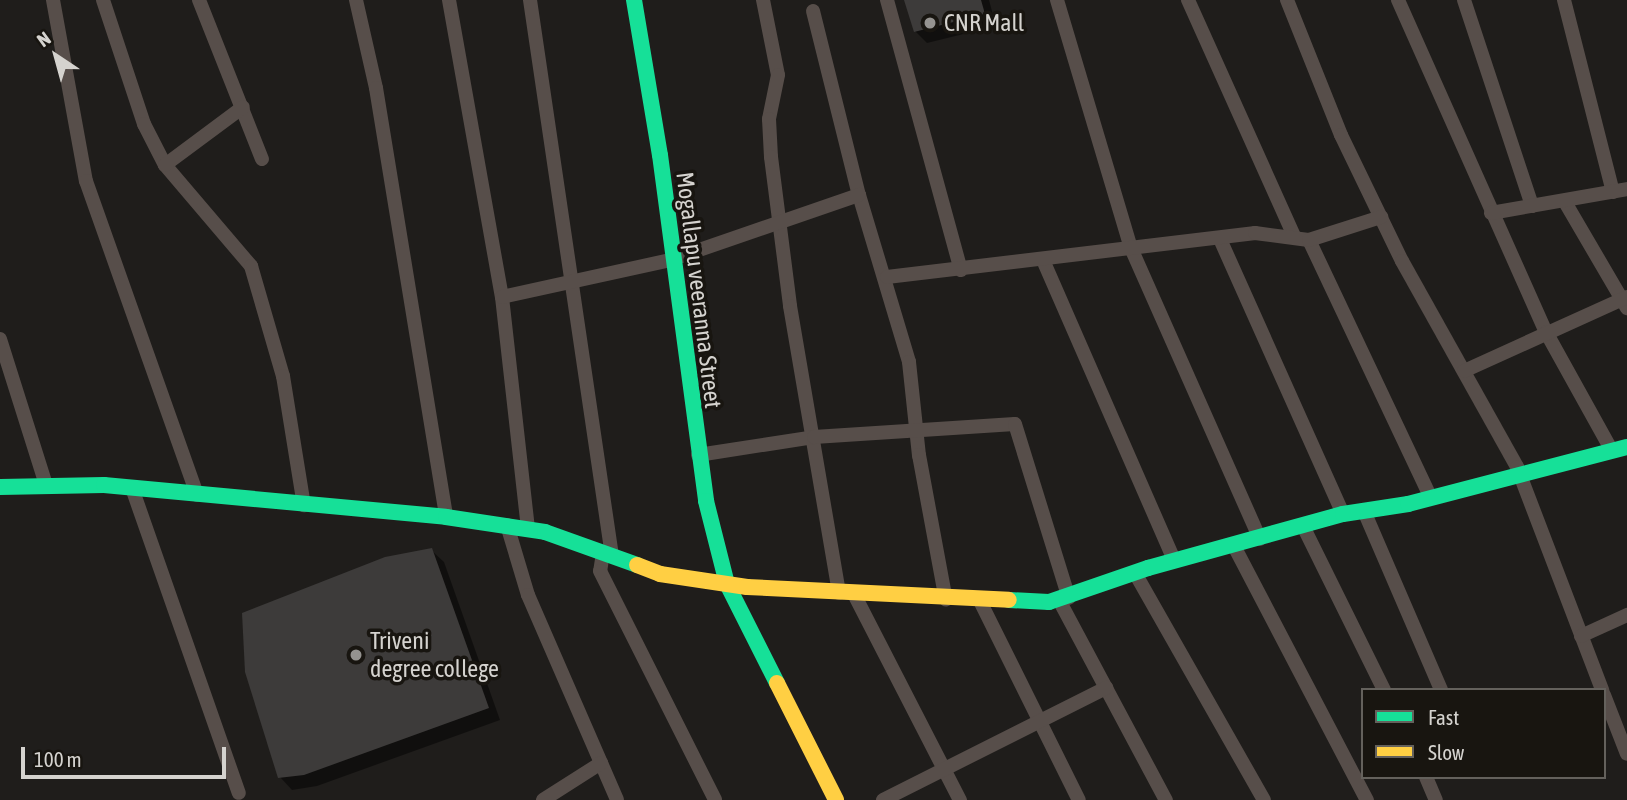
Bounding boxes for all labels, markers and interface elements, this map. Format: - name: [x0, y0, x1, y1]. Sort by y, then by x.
- place label: CNR Mall: [944, 9, 1024, 37]
- marker: CNR Mall: [922, 15, 938, 31]
- north arrow: [21, 21, 91, 91]
- text: N: [33, 27, 55, 51]
- street label: Mogallapu veeranna Street: [670, 170, 728, 410]
- place label: Triveni degree college: [370, 627, 499, 683]
- marker: Triveni degree college: [348, 647, 364, 663]
- legend: [1361, 688, 1606, 779]
- text: Fast: [1428, 705, 1459, 729]
- scale bar: [24, 734, 229, 778]
- text: Slow: [1428, 740, 1464, 764]
- text: 100 m: [34, 747, 82, 771]

